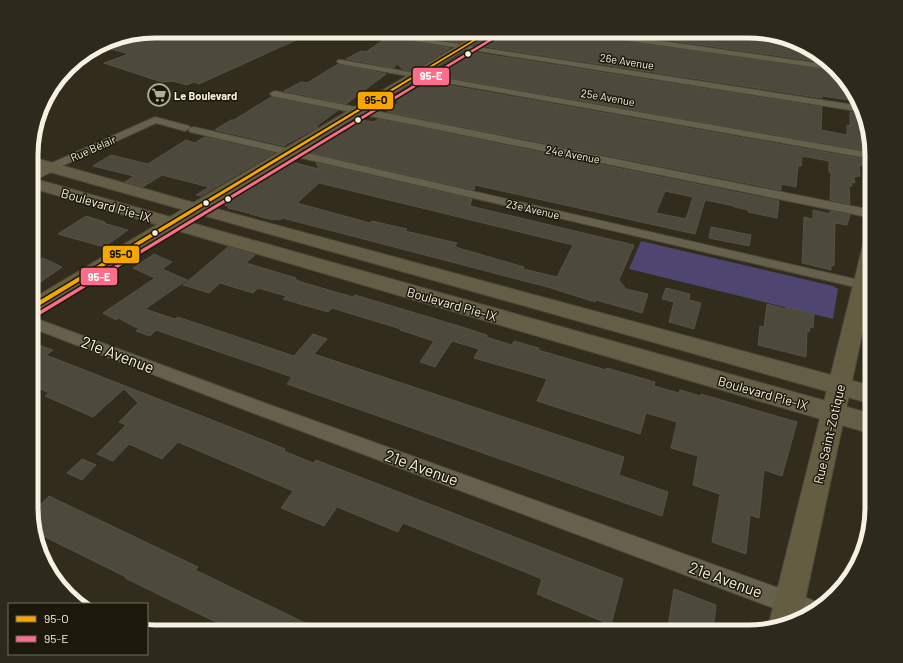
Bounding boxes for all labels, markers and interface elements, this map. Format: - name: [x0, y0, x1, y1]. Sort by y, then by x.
- unlabelled marker: [463, 49, 473, 59]
- street label: 26e Avenue: [599, 50, 655, 72]
- line badge: 95-E: [412, 67, 450, 86]
- text: 95-E: [420, 69, 443, 82]
- supermarket icon: Le Boulevard: [146, 82, 172, 108]
- street label: 25e Avenue: [580, 86, 636, 108]
- place label: Le Boulevard: [174, 89, 237, 102]
- line badge: 95-O: [357, 91, 394, 110]
- text: 95-O: [364, 93, 388, 106]
- unlabelled marker: [353, 115, 363, 125]
- street label: Rue Bélair: [68, 132, 118, 164]
- street label: 24e Avenue: [545, 142, 601, 166]
- street label: Boulevard Pie-IX: [59, 184, 153, 226]
- unlabelled marker: [223, 194, 233, 204]
- street label: 23e Avenue: [505, 197, 561, 221]
- unlabelled marker: [201, 198, 211, 208]
- unlabelled marker: [150, 228, 160, 238]
- line badge: 95-O: [102, 245, 140, 264]
- text: 95-O: [109, 247, 133, 260]
- line badge: 95-E: [80, 267, 118, 286]
- text: 95-E: [88, 270, 111, 283]
- street label: Boulevard Pie-IX: [405, 283, 499, 325]
- street label: 21e Avenue: [79, 331, 157, 377]
- street label: Boulevard Pie-IX: [716, 372, 810, 414]
- street label: Rue Saint-Zotique: [810, 382, 848, 485]
- street label: 21e Avenue: [383, 445, 461, 489]
- street label: 21e Avenue: [687, 557, 765, 601]
- legend: [8, 603, 148, 655]
- text: 95-O: [44, 611, 69, 625]
- text: 95-E: [44, 631, 68, 645]

